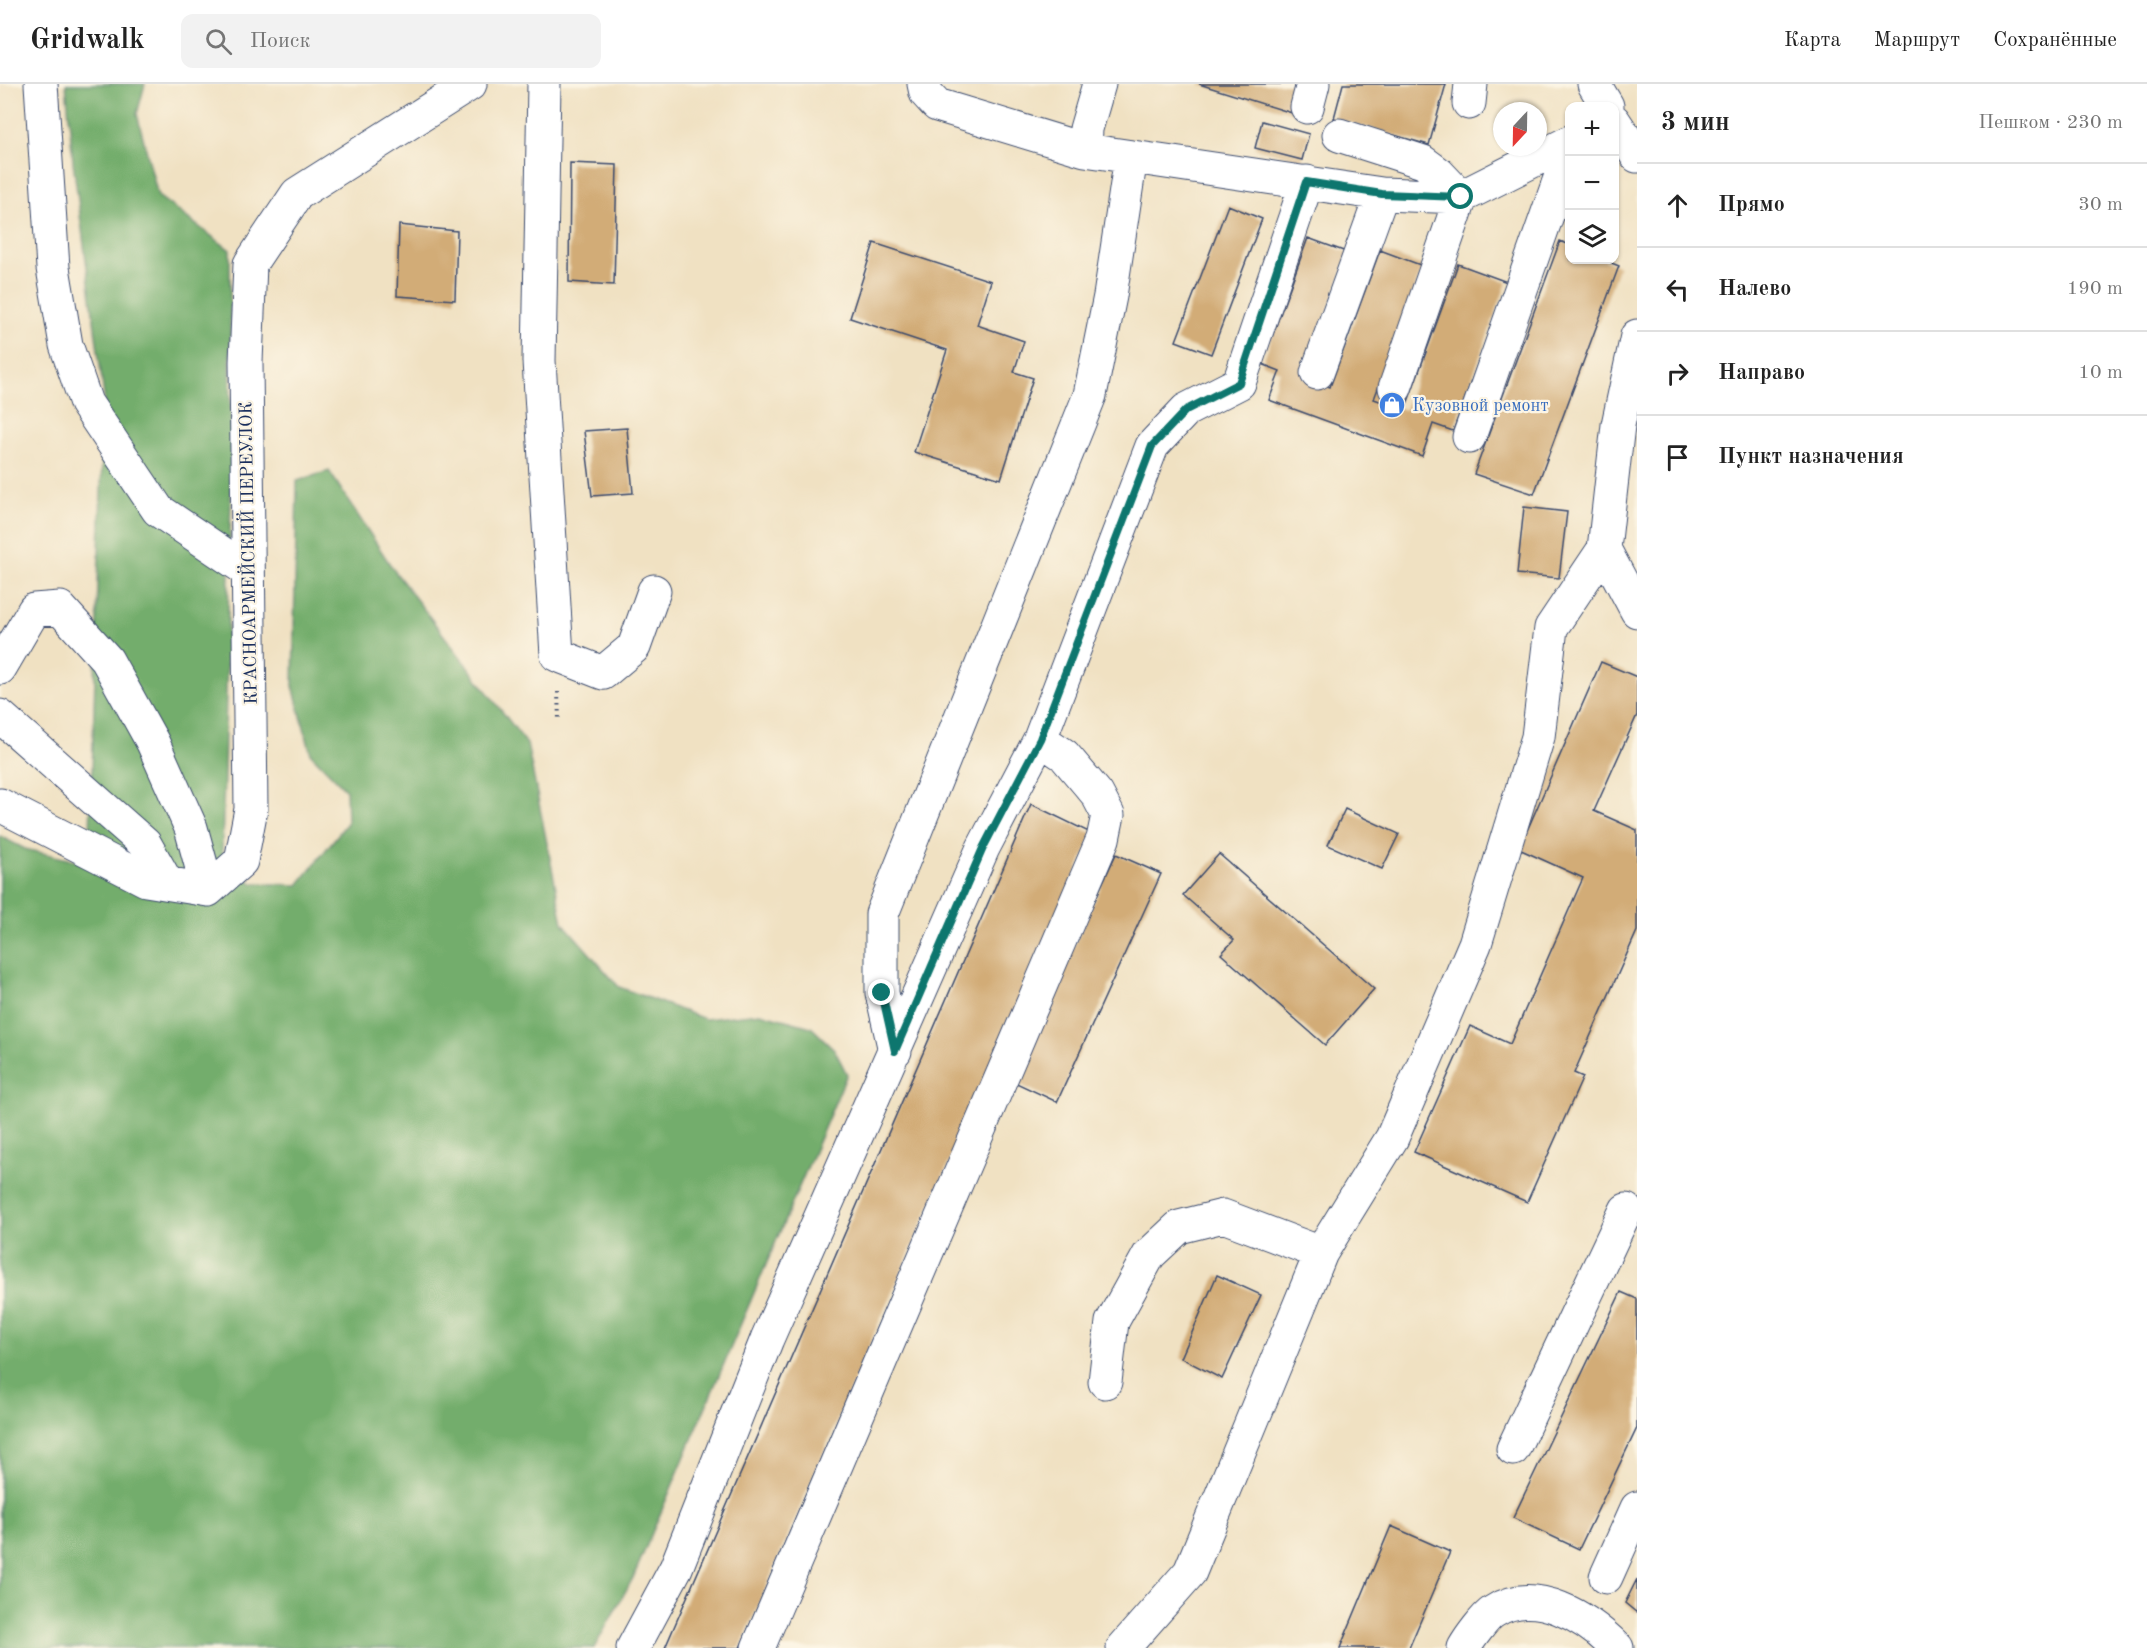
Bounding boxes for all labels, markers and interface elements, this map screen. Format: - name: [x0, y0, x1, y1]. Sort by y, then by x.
- search box: [181, 14, 601, 68]
- icon: search: [202, 25, 235, 58]
- text: Gridwalk: [30, 27, 145, 55]
- text: Поиск: [250, 30, 310, 52]
- text: Карта: [1784, 30, 1841, 51]
- text: Маршрут: [1874, 30, 1960, 51]
- text: Сохранённые: [1993, 30, 2117, 51]
- north arrow: [1493, 102, 1547, 156]
- map controls: [1565, 102, 1619, 264]
- button: +: [1565, 102, 1619, 156]
- text: 3 мин: [1661, 110, 1730, 136]
- text: Пешком · 230 m: [1978, 113, 2123, 133]
- button: −: [1565, 156, 1619, 210]
- route start: [1447, 183, 1473, 209]
- icon: ahead: [1661, 189, 1694, 222]
- text: Прямо: [1718, 194, 1785, 216]
- text: 30 m: [2078, 195, 2123, 215]
- button: layers: [1565, 210, 1619, 264]
- icon: left: [1661, 273, 1694, 306]
- text: Налево: [1718, 278, 1791, 300]
- text: 190 m: [2067, 279, 2123, 299]
- icon: right: [1661, 357, 1694, 390]
- text: Направо: [1718, 362, 1805, 384]
- text: 10 m: [2078, 363, 2123, 383]
- shop icon: Кузовной ремонт: [1377, 390, 1407, 420]
- place label: Кузовной ремонт: [1412, 397, 1549, 415]
- street label: КРАСНОАРМЕЙСКИЙ ПЕРЕУЛОК: [233, 401, 261, 705]
- icon: arrive: [1661, 441, 1694, 474]
- text: Пункт назначения: [1718, 446, 1904, 468]
- route end: [868, 979, 894, 1005]

